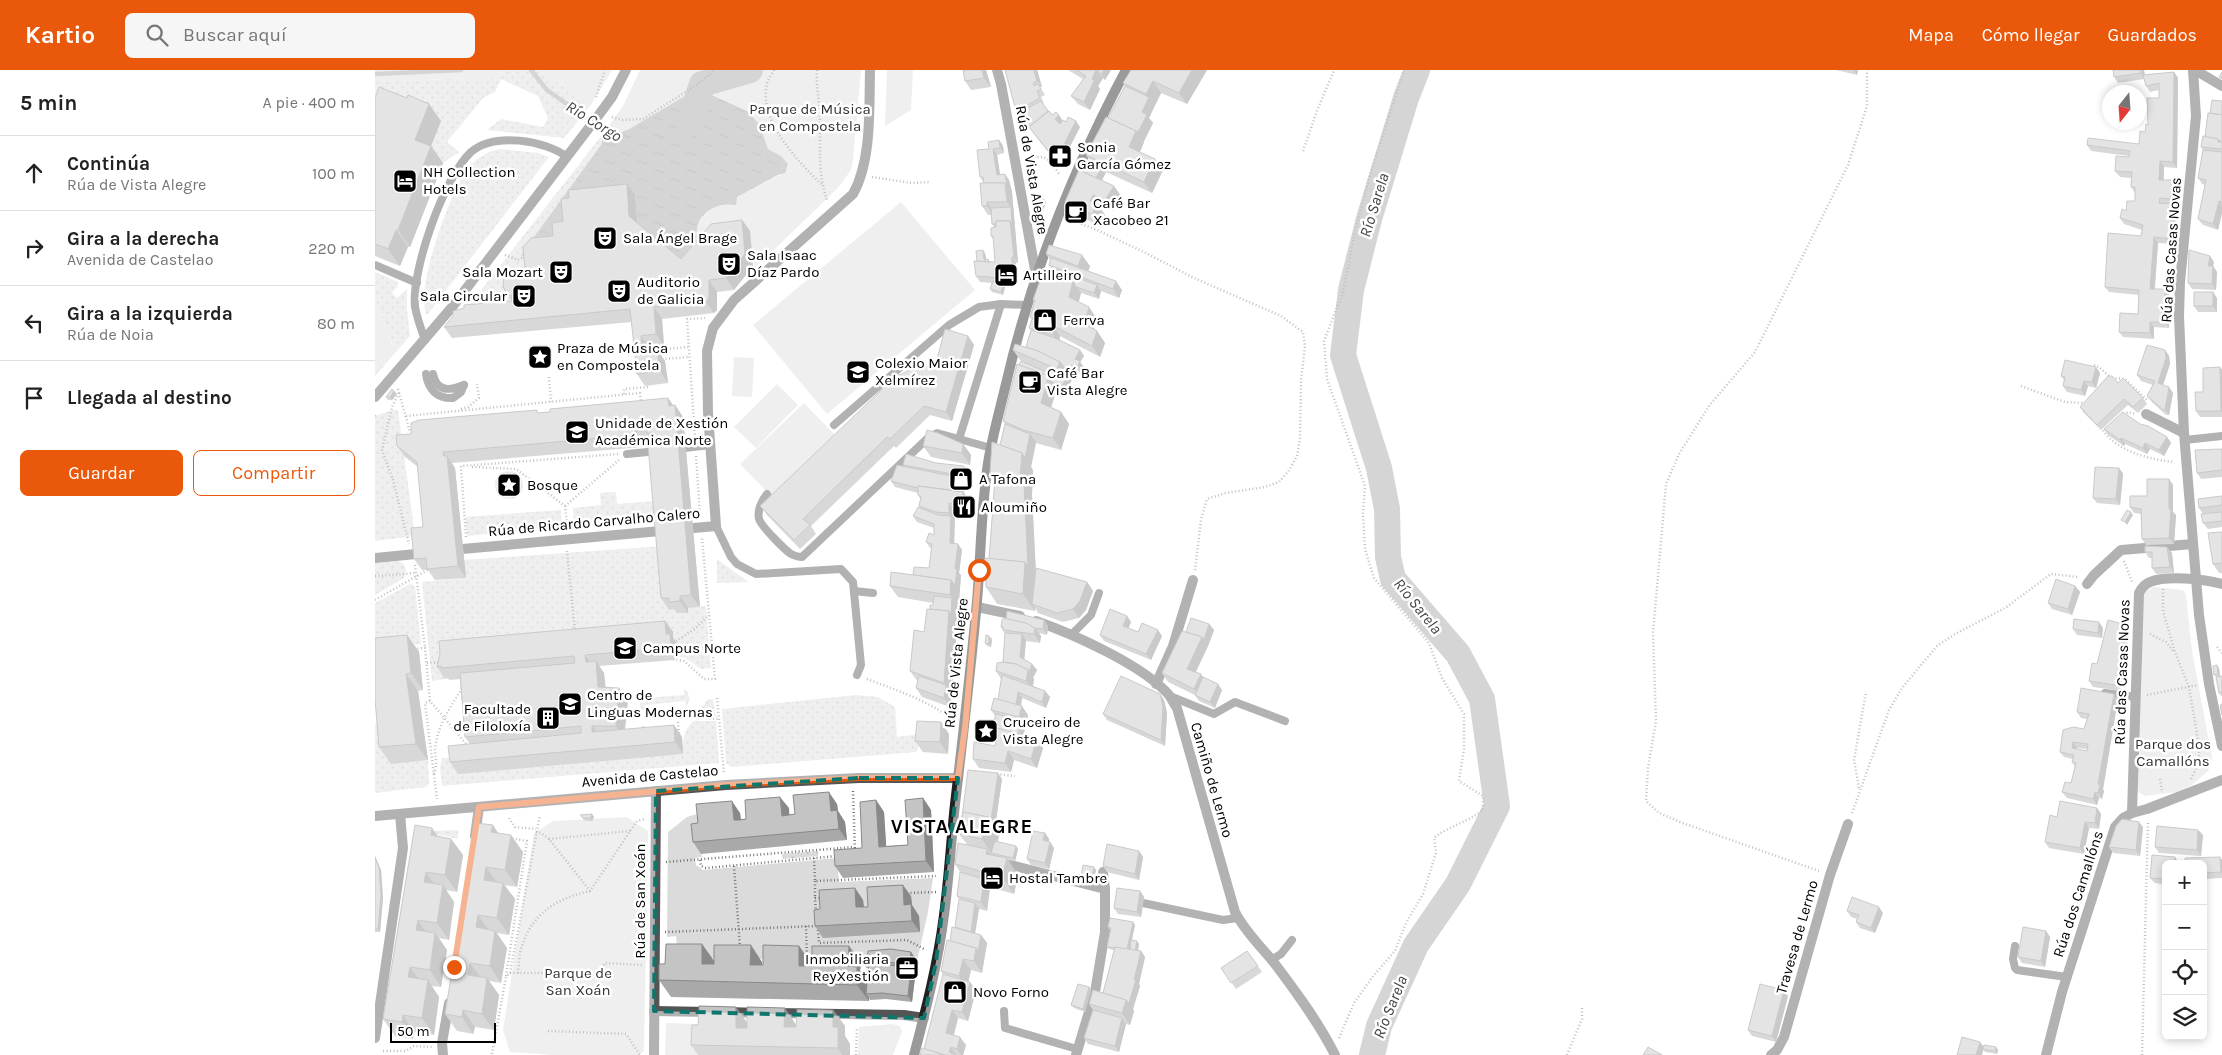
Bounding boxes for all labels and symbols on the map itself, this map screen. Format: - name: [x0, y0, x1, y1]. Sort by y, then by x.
- north arrow: [2102, 85, 2147, 130]
- water label: Río Corgo: [563, 96, 626, 146]
- park label: Parque de Música en Compostela: [749, 100, 871, 135]
- street label: Rúa de Vista Alegre: [1012, 104, 1052, 236]
- place label: Sonia García Gómez: [1077, 138, 1171, 173]
- pharmacy icon: Sonia García Gómez: [1047, 143, 1073, 169]
- place label: NH Collection Hotels: [423, 163, 515, 198]
- hotel icon: NH Collection Hotels: [392, 168, 418, 194]
- water label: Río Sarela: [1355, 171, 1393, 239]
- street label: Rúa das Casas Novas: [2157, 177, 2185, 323]
- place label: Café Bar Xacobeo 21: [1093, 194, 1169, 229]
- cafe icon: Café Bar Xacobeo 21: [1063, 199, 1089, 225]
- theatre icon: Sala Ángel Brage: [592, 225, 618, 251]
- place label: Sala Ángel Brage: [623, 229, 737, 247]
- place label: Sala Isaac Díaz Pardo: [747, 246, 819, 281]
- theatre icon: Sala Isaac Díaz Pardo: [716, 251, 742, 277]
- theatre icon: Sala Mozart: [548, 259, 574, 285]
- hotel icon: Artilleiro: [993, 262, 1019, 288]
- place label: Sala Mozart: [462, 263, 543, 281]
- place label: Artilleiro: [1023, 266, 1081, 284]
- place label: Auditorio de Galicia: [637, 273, 704, 308]
- theatre icon: Auditorio de Galicia: [606, 278, 632, 304]
- theatre icon: Sala Circular: [511, 283, 537, 309]
- place label: Sala Circular: [420, 287, 508, 305]
- shop icon: Ferrva: [1032, 307, 1058, 333]
- place label: Ferrva: [1063, 311, 1105, 329]
- place label: Praza de Música en Compostela: [557, 339, 668, 374]
- place icon: Praza de Música en Compostela: [527, 344, 553, 370]
- place label: Colexio Maior Xelmírez: [875, 354, 968, 389]
- school or university icon: Colexio Maior Xelmírez: [845, 359, 871, 385]
- place label: Café Bar Vista Alegre: [1047, 364, 1127, 399]
- cafe icon: Café Bar Vista Alegre: [1017, 369, 1043, 395]
- place label: Unidade de Xestión Académica Norte: [595, 414, 728, 449]
- school or university icon: Unidade de Xestión Académica Norte: [564, 419, 590, 445]
- shop icon: A Tafona: [948, 466, 974, 492]
- place label: A Tafona: [979, 470, 1036, 488]
- place icon: Bosque: [496, 472, 522, 498]
- place label: Bosque: [527, 476, 578, 494]
- restaurant icon: Aloumiño: [951, 494, 977, 520]
- place label: Aloumiño: [981, 498, 1047, 516]
- street label: Rúa de Ricardo Carvalho Calero: [487, 504, 701, 540]
- route start: [968, 559, 991, 582]
- water label: Río Sarela: [1390, 574, 1446, 638]
- street label: Rúa de Vista Alegre: [940, 597, 972, 729]
- street label: Rúa das Casas Novas: [2110, 599, 2134, 745]
- school or university icon: Campus Norte: [612, 635, 638, 661]
- place label: Campus Norte: [643, 639, 741, 657]
- place label: Centro de Linguas Modernas: [587, 686, 713, 721]
- school or university icon: Centro de Linguas Modernas: [557, 691, 583, 717]
- place label: Facultade de Filoloxía: [453, 700, 531, 735]
- building icon: Facultade de Filoloxía: [535, 705, 561, 731]
- place label: Cruceiro de Vista Alegre: [1003, 713, 1083, 748]
- place icon: Cruceiro de Vista Alegre: [973, 718, 999, 744]
- street label: Camiño de Lermo: [1187, 720, 1237, 840]
- park label: Parque dos Camallóns: [2135, 735, 2211, 770]
- street label: Avenida de Castelao: [581, 761, 719, 791]
- district label: VISTA ALEGRE: [891, 815, 1033, 838]
- street label: Rúa dos Camallóns: [2049, 828, 2107, 960]
- street label: Rúa de San Xoán: [631, 843, 649, 959]
- hotel icon: Hostal Tambre: [979, 865, 1005, 891]
- place label: Hostal Tambre: [1009, 869, 1107, 887]
- street label: Travesa de Lermo: [1772, 878, 1822, 996]
- place label: Inmobiliaria ReyXestión: [805, 950, 889, 985]
- office icon: Inmobiliaria ReyXestión: [894, 955, 920, 981]
- route end: [443, 956, 466, 979]
- park label: Parque de San Xoán: [544, 964, 612, 999]
- water label: Río Sarela: [1369, 973, 1411, 1041]
- shop icon: Novo Forno: [942, 979, 968, 1005]
- place label: Novo Forno: [973, 983, 1049, 1001]
- scale bar: [390, 1020, 496, 1043]

